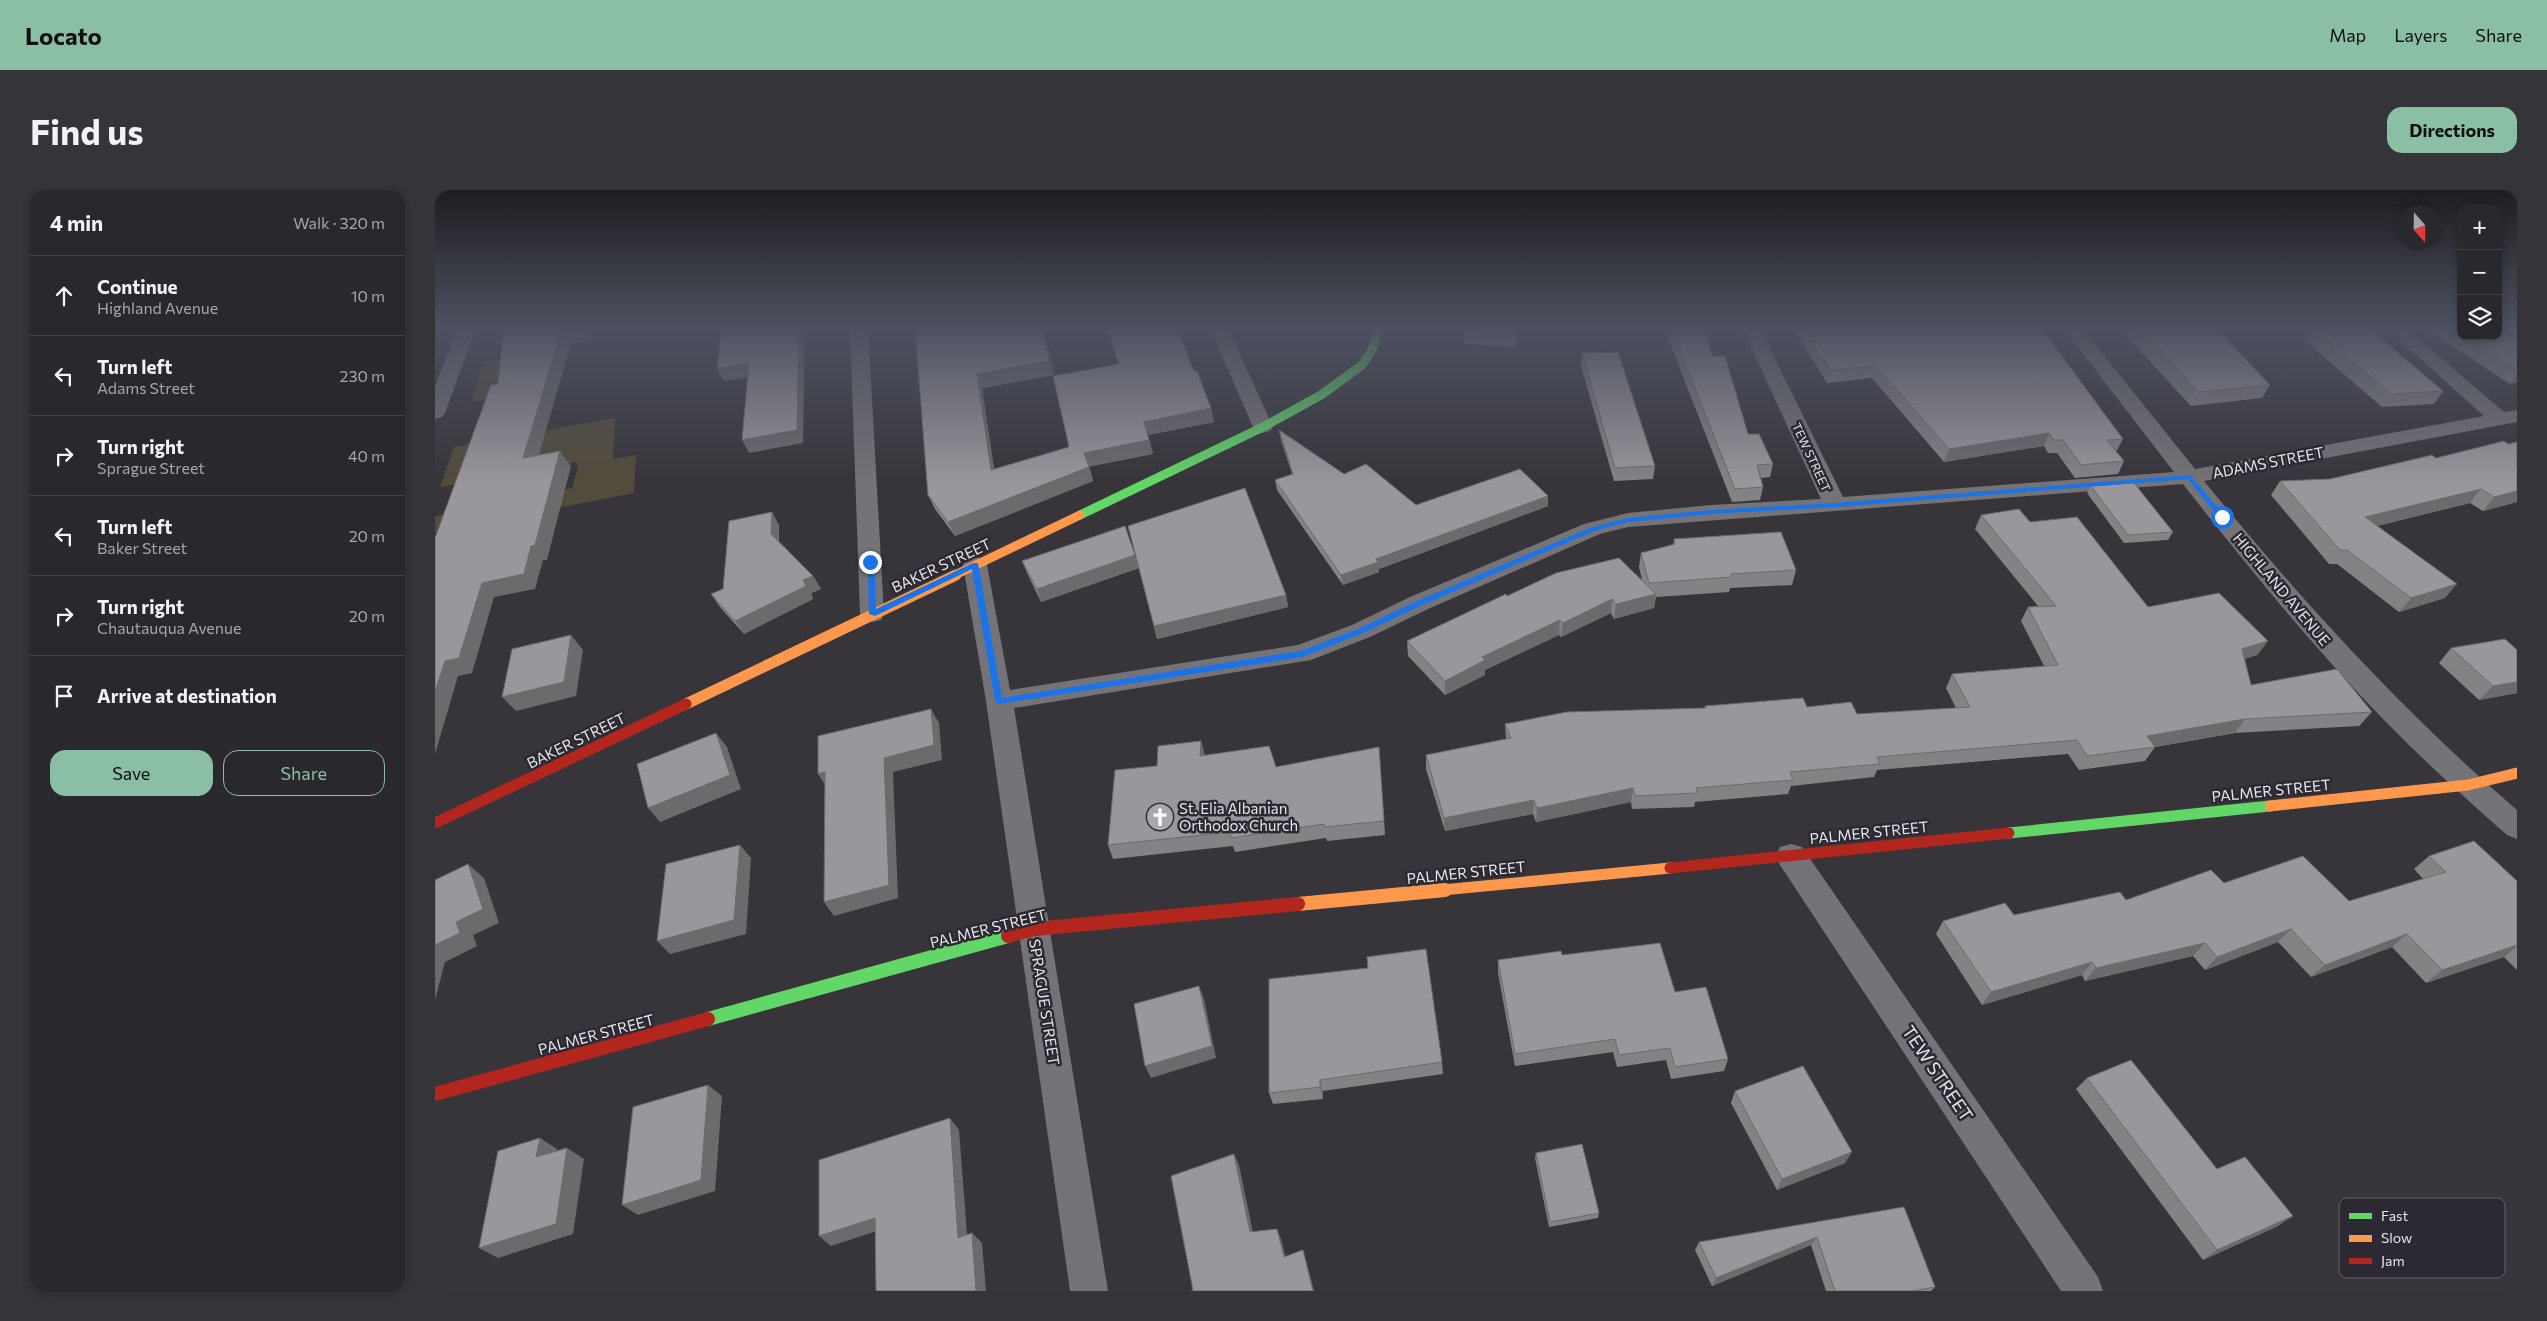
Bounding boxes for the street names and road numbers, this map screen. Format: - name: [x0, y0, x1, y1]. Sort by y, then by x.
- street label: TEW STREET: [1790, 421, 1834, 494]
- street label: ADAMS STREET: [2211, 442, 2326, 482]
- street label: HIGHLAND AVENUE: [2230, 529, 2334, 649]
- street label: BAKER STREET: [888, 534, 994, 596]
- street label: BAKER STREET: [524, 708, 629, 772]
- street label: PALMER STREET: [2211, 775, 2332, 805]
- street label: PALMER STREET: [1809, 817, 1930, 847]
- street label: PALMER STREET: [1406, 857, 1527, 887]
- street label: PALMER STREET: [928, 905, 1048, 951]
- street label: SPRAGUE STREET: [1026, 938, 1064, 1067]
- street label: PALMER STREET: [536, 1010, 656, 1058]
- street label: TEW STREET: [1898, 1021, 1978, 1125]

